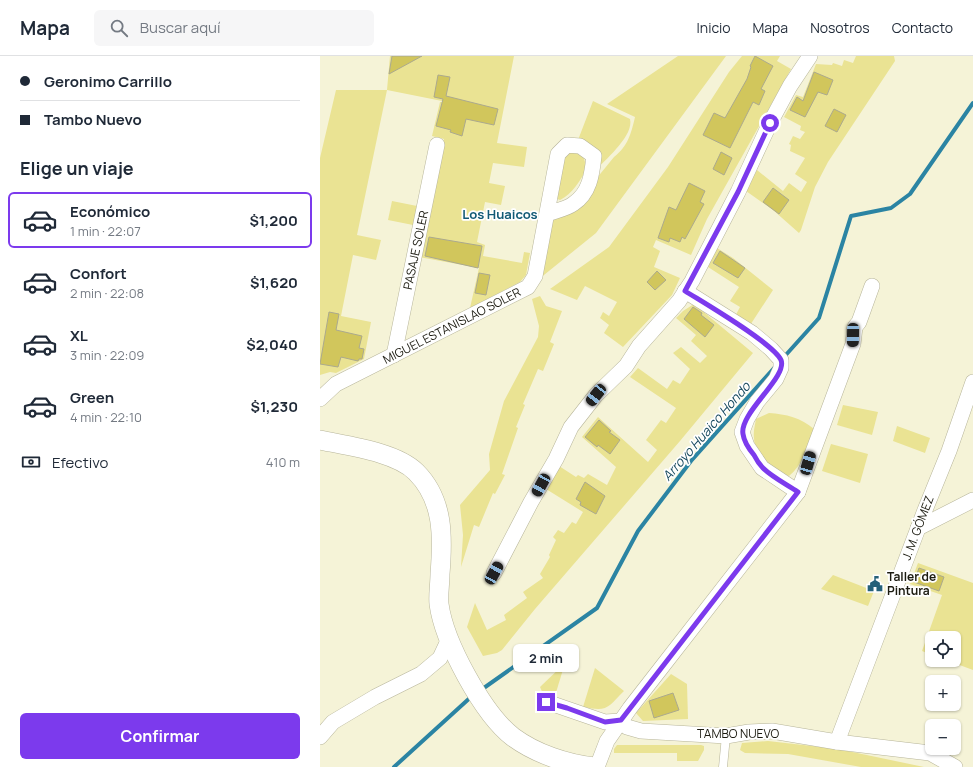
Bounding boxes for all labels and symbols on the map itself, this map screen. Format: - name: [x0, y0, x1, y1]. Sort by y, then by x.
- route start: [761, 114, 779, 132]
- district label: Los Huaicos: [462, 205, 538, 223]
- street label: PASAJE SOLER: [399, 208, 432, 291]
- street label: MIGUEL ESTANISLAO SOLER: [380, 283, 524, 368]
- car: [847, 323, 859, 347]
- water label: Arroyo Huaico Hondo: [658, 377, 755, 484]
- car: [584, 382, 608, 408]
- car: [799, 450, 817, 476]
- car: [530, 472, 552, 498]
- street label: J. M. GÓMEZ: [898, 493, 938, 562]
- car: [483, 560, 505, 586]
- place label: Taller de Pintura: [887, 568, 936, 599]
- public building icon: Taller de Pintura: [866, 575, 884, 593]
- callout: 2 min: [513, 644, 579, 672]
- route end: [537, 693, 555, 711]
- street label: TAMBO NUEVO: [697, 725, 779, 742]

